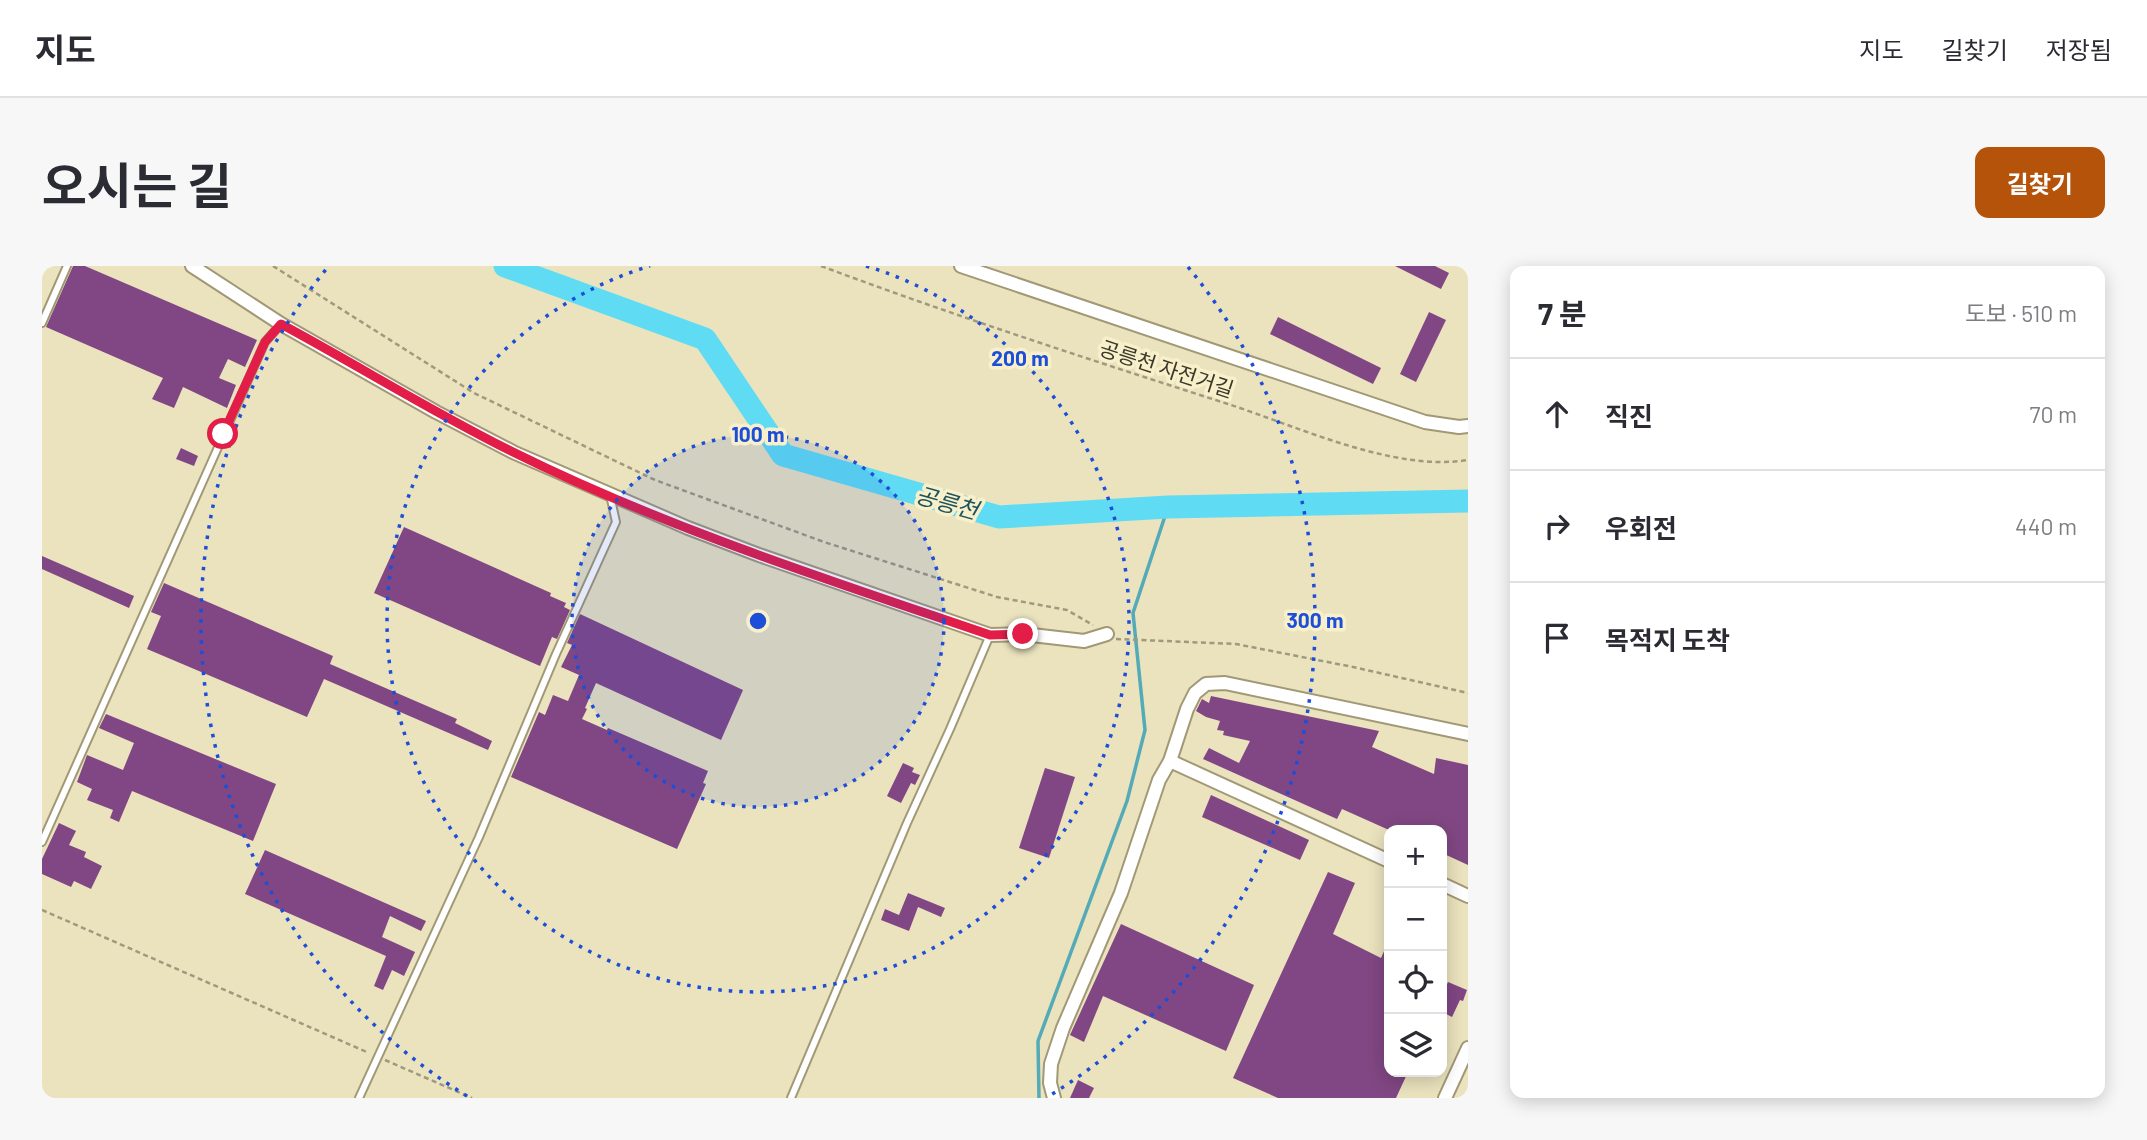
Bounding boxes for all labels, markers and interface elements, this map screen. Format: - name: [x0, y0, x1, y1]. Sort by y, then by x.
- text: 지도: [35, 29, 96, 69]
- text: 지도: [1859, 35, 1904, 64]
- text: 길찾기: [1942, 35, 2008, 64]
- text: 저장됨: [2046, 35, 2112, 64]
- button: 길찾기: [1975, 147, 2105, 218]
- text: 오시는 길: [42, 155, 232, 214]
- text: 7 분: [1538, 295, 1586, 331]
- text: 도보 · 510 m: [1965, 299, 2077, 327]
- street label: 공릉천 자전거길: [1097, 335, 1237, 401]
- text: 200 m: [991, 345, 1049, 370]
- icon: ahead: [1538, 395, 1576, 433]
- text: 직진: [1605, 400, 1653, 431]
- text: 70 m: [2030, 400, 2077, 428]
- route start: [207, 418, 238, 449]
- text: 100 m: [731, 421, 785, 446]
- water label: 공릉천: [913, 480, 984, 525]
- icon: right: [1538, 507, 1576, 545]
- text: 우회전: [1605, 512, 1677, 543]
- text: 440 m: [2015, 512, 2077, 540]
- text: 300 m: [1286, 607, 1344, 632]
- centre of rings: [746, 609, 770, 633]
- route end: [1007, 618, 1038, 649]
- icon: arrive: [1538, 619, 1576, 657]
- text: 목적지 도착: [1605, 624, 1730, 655]
- map controls: [1384, 825, 1447, 1077]
- button: +: [1384, 825, 1447, 888]
- button: −: [1384, 888, 1447, 951]
- button: locate: [1384, 951, 1447, 1014]
- button: layers: [1384, 1014, 1447, 1077]

